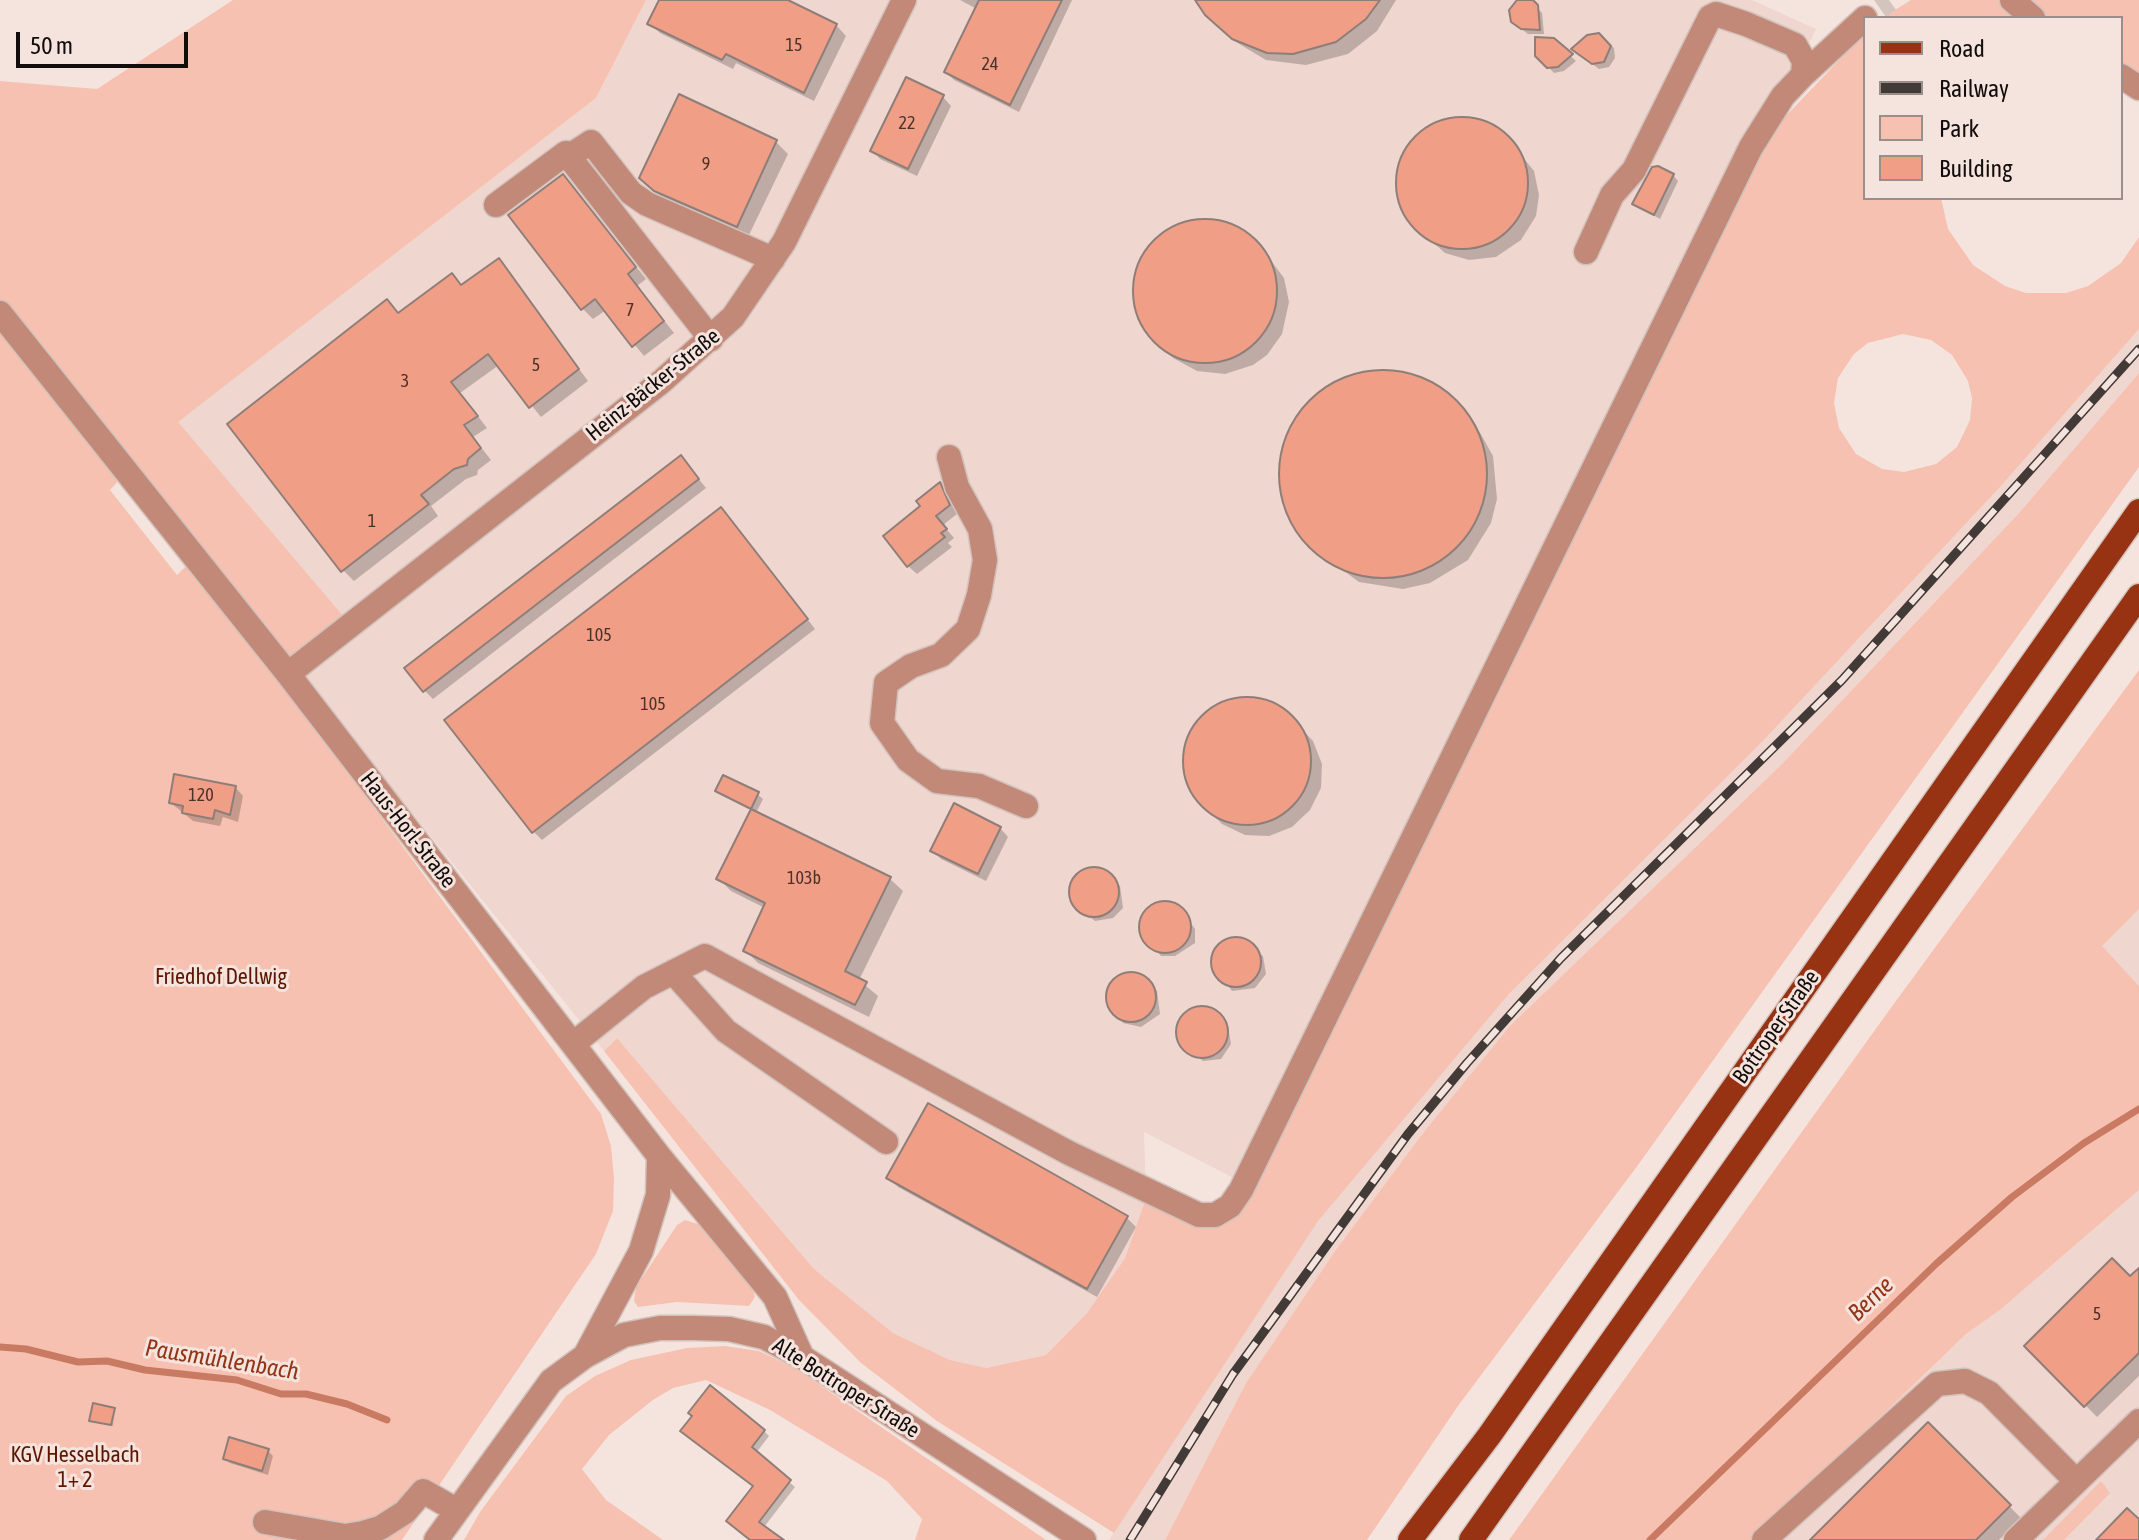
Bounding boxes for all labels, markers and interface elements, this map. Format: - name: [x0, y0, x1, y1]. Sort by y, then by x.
- scale bar: [20, 16, 192, 66]
- legend: [1863, 16, 2123, 200]
- text: 50 m: [30, 32, 73, 59]
- house number: 15: [786, 34, 802, 56]
- text: Road: [1939, 35, 1985, 62]
- house number: 24: [982, 53, 998, 75]
- text: Railway: [1939, 75, 2009, 102]
- house number: 22: [899, 112, 915, 134]
- text: Park: [1939, 115, 1979, 142]
- house number: 9: [702, 153, 710, 175]
- text: Building: [1939, 155, 2012, 182]
- house number: 7: [626, 299, 634, 321]
- street label: Heinz-Bäcker-Straße: [581, 323, 725, 447]
- house number: 5: [532, 354, 540, 376]
- house number: 3: [401, 370, 409, 392]
- house number: 1: [368, 510, 376, 532]
- house number: 105: [586, 624, 612, 646]
- house number: 105: [640, 693, 666, 715]
- street label: Haus-Horl-Straße: [354, 767, 462, 893]
- house number: 120: [188, 784, 214, 806]
- house number: 103b: [787, 867, 821, 889]
- park label: Friedhof Dellwig: [155, 964, 287, 990]
- street label: Bottroper Straße: [1727, 965, 1825, 1089]
- water label: Berne: [1842, 1271, 1900, 1327]
- house number: 5: [2093, 1303, 2101, 1325]
- street label: Alte Bottroper Straße: [768, 1332, 924, 1444]
- water label: Pausmühlenbach: [143, 1334, 301, 1386]
- park label: KGV Hesselbach 1+ 2: [10, 1442, 140, 1494]

